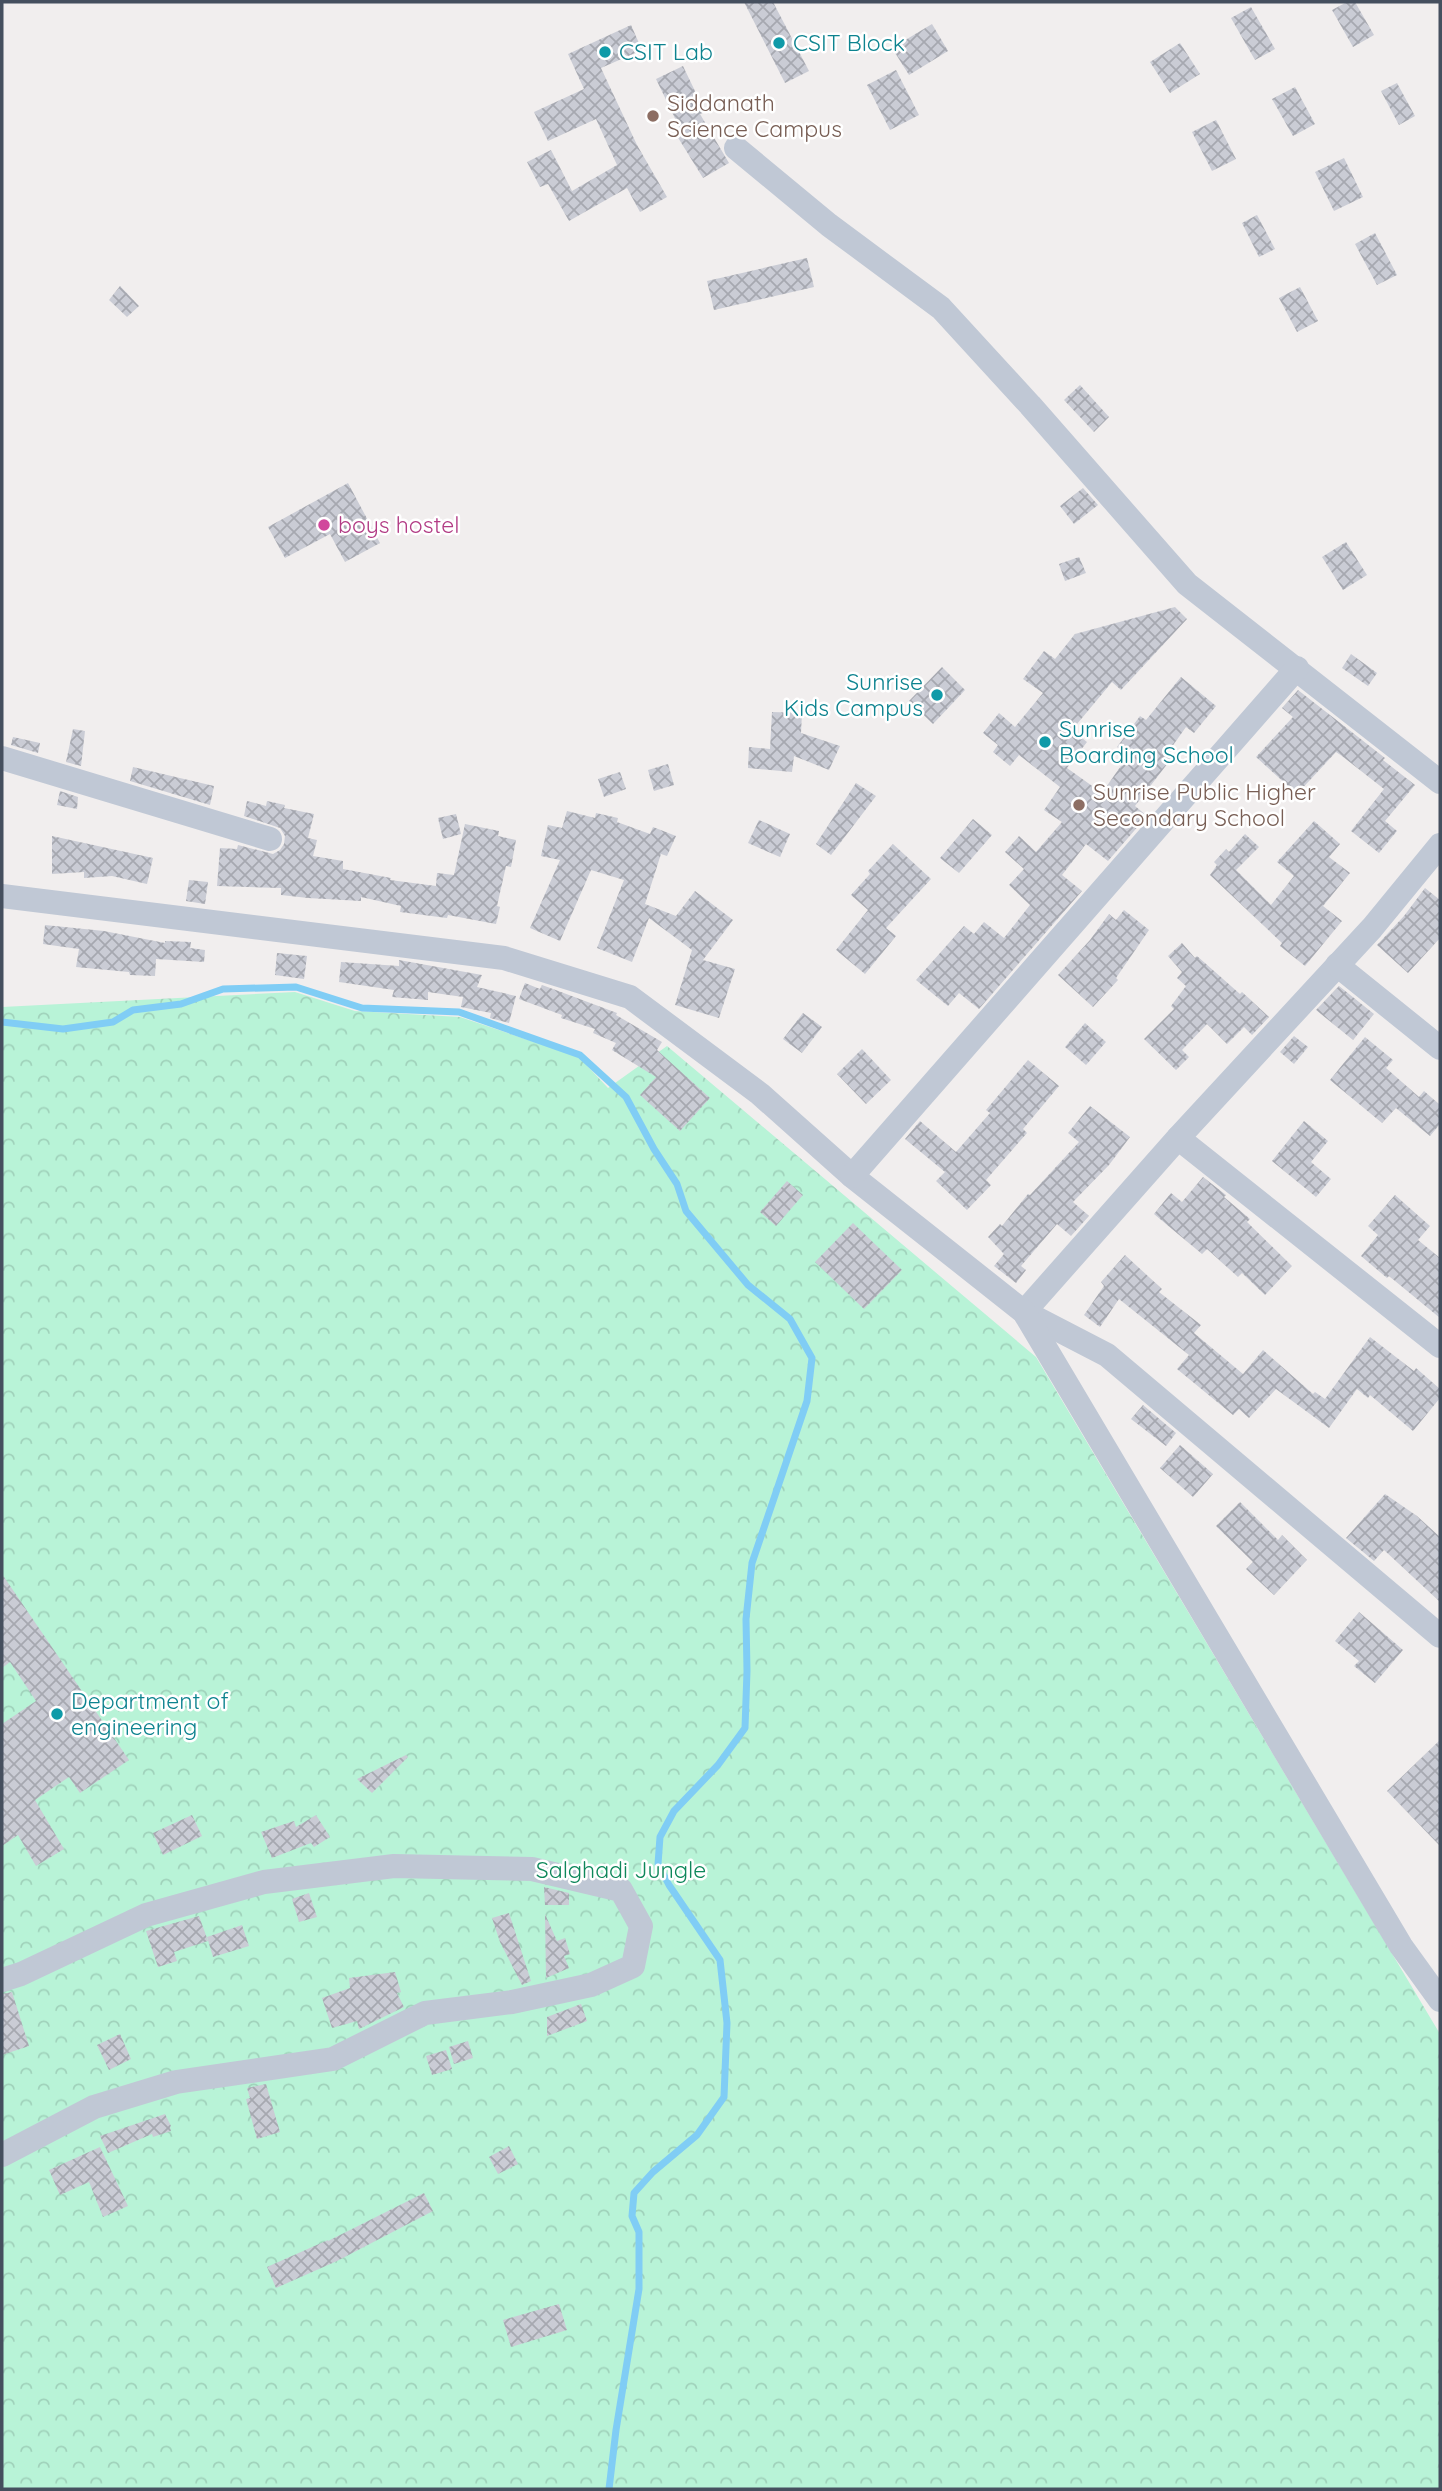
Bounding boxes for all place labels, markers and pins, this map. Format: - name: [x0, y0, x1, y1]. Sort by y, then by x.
- place label: CSIT Block: [793, 28, 905, 57]
- marker: CSIT Block: [771, 35, 787, 51]
- place label: CSIT Lab: [619, 37, 713, 66]
- marker: CSIT Lab: [597, 44, 613, 60]
- place label: Siddanath Science Campus: [667, 88, 842, 143]
- marker: Siddanath Science Campus: [645, 108, 661, 124]
- place label: boys hostel: [338, 510, 459, 539]
- marker: boys hostel: [316, 517, 332, 533]
- place label: Sunrise Kids Campus: [784, 667, 923, 722]
- marker: Sunrise Kids Campus: [929, 687, 945, 703]
- place label: Sunrise Boarding School: [1059, 714, 1234, 769]
- marker: Sunrise Boarding School: [1037, 734, 1053, 750]
- place label: Sunrise Public Higher Secondary School: [1093, 777, 1316, 832]
- marker: Sunrise Public Higher Secondary School: [1071, 797, 1087, 813]
- place label: Department of engineering: [71, 1686, 229, 1741]
- marker: Department of engineering: [49, 1706, 65, 1722]

